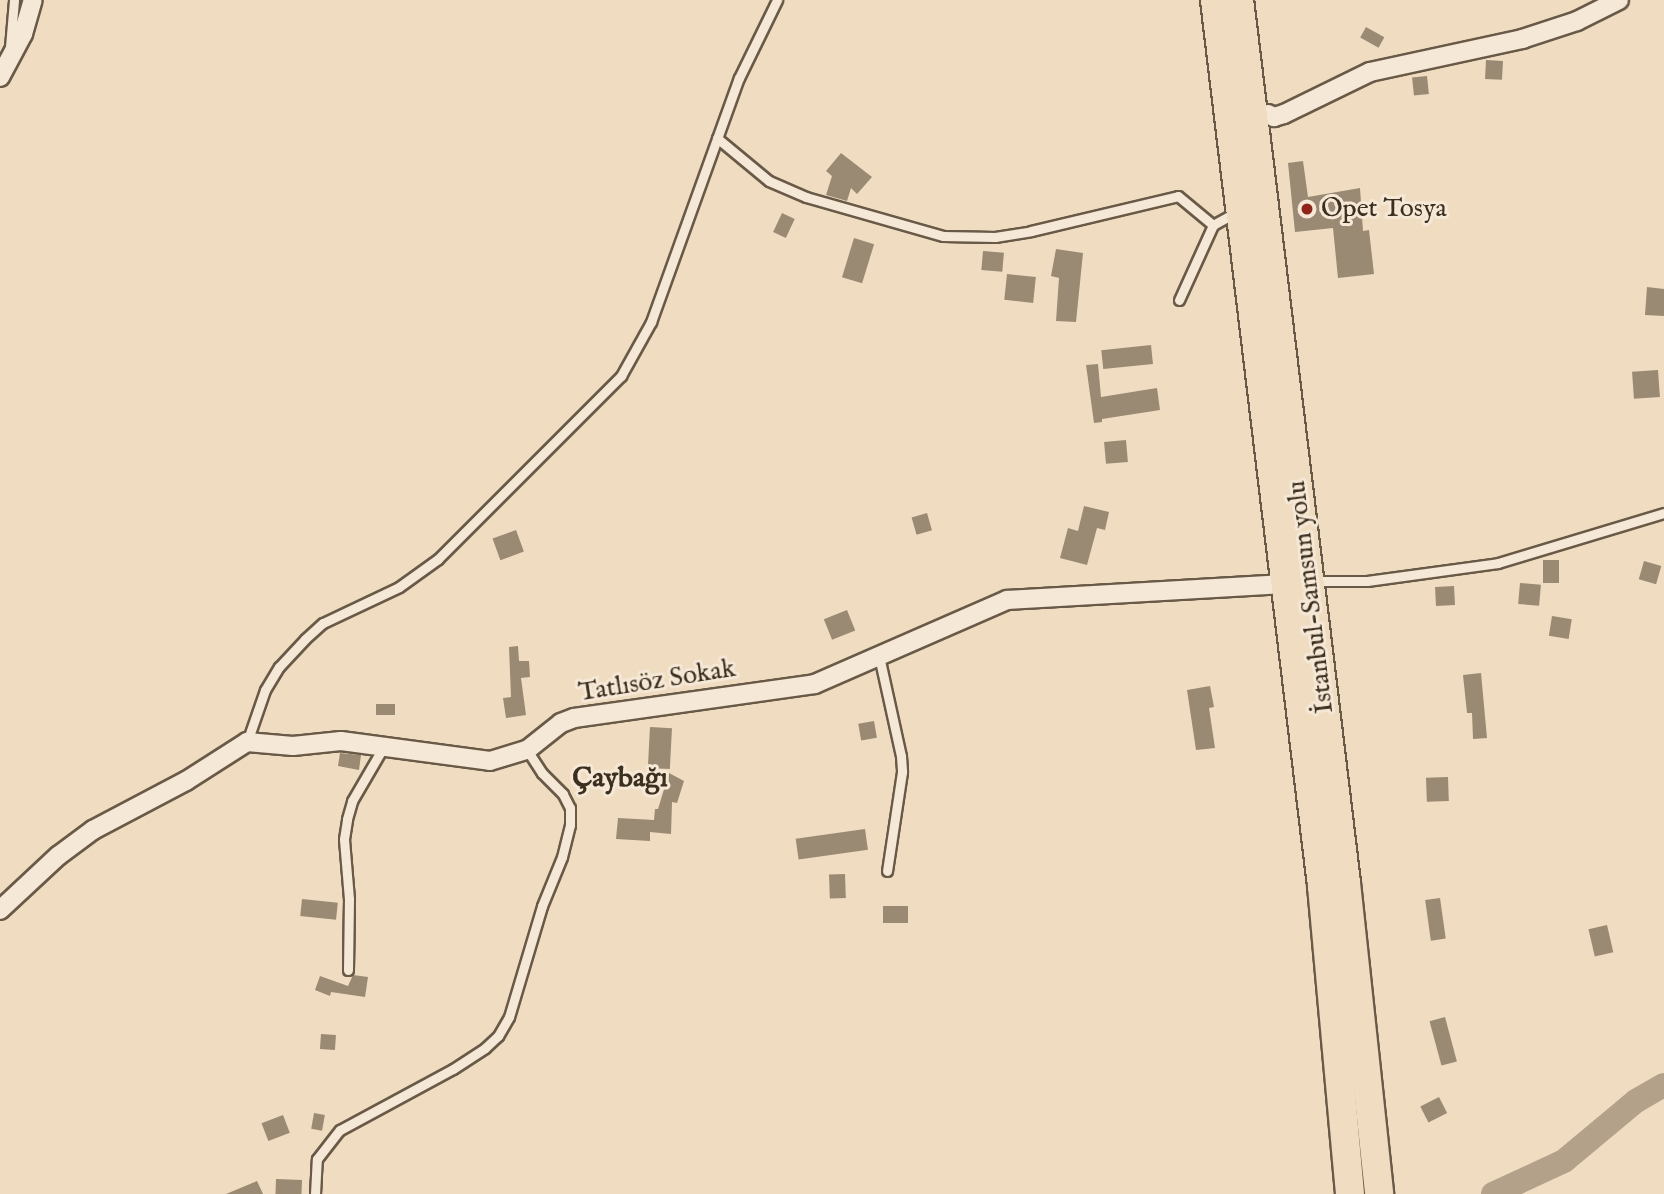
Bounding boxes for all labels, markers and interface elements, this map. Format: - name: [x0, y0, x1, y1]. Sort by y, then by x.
- place label: Opet Tosya: [1321, 193, 1447, 225]
- marker: Opet Tosya: [1299, 201, 1315, 217]
- street label: İstanbul-Samsun yolu: [1281, 479, 1341, 715]
- street label: Tatlısöz Sokak: [576, 653, 738, 709]
- district label: Çaybağı: [572, 762, 668, 796]

